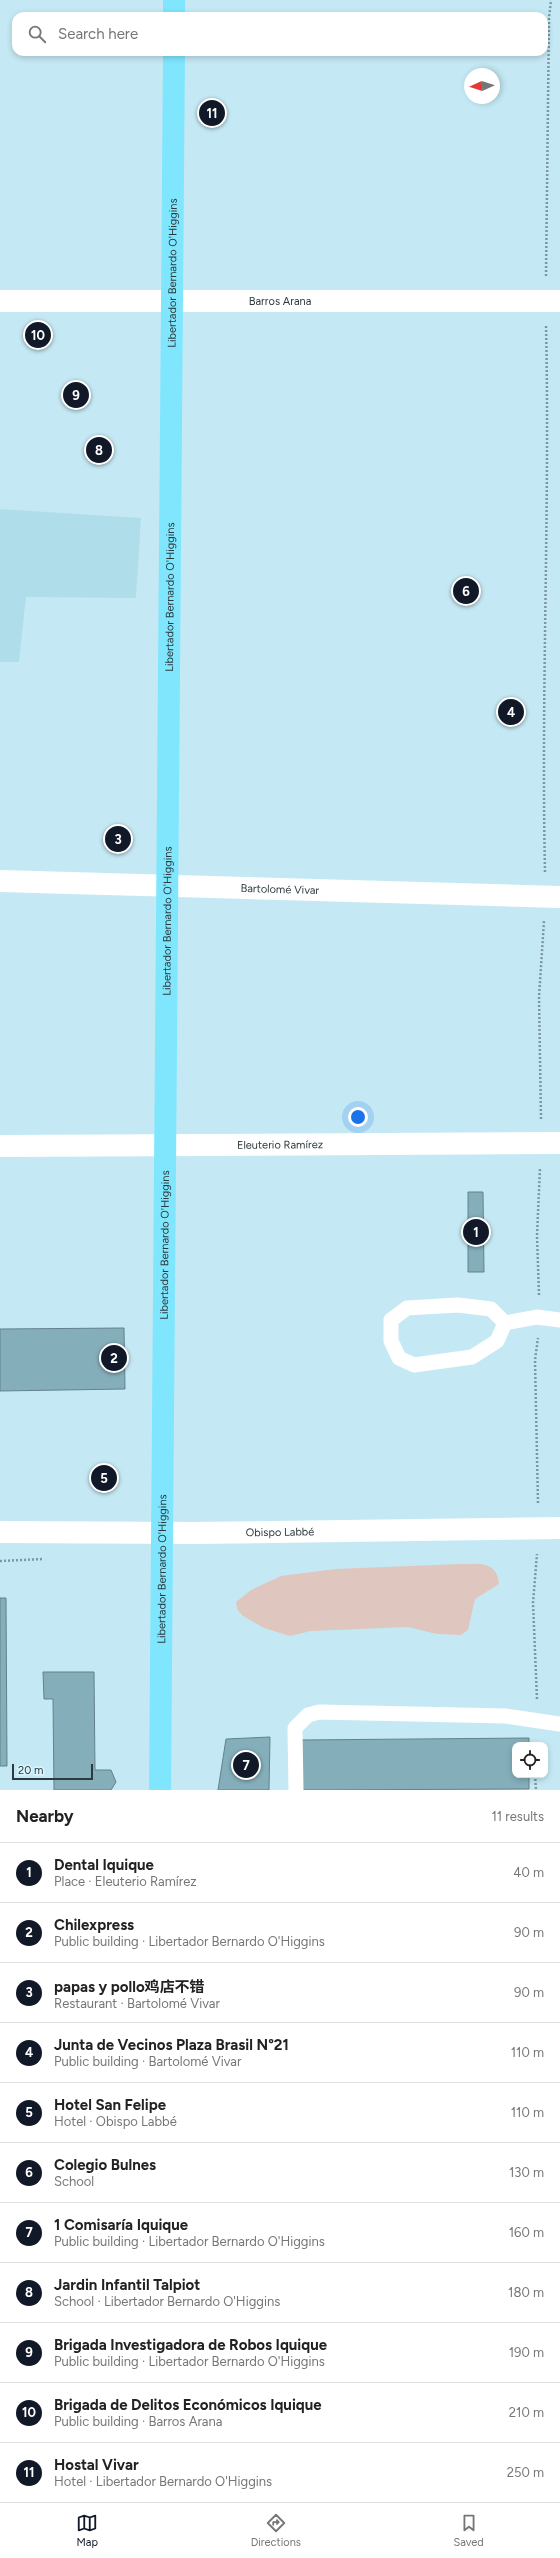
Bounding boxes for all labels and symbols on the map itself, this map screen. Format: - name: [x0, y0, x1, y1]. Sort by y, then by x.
- north arrow: [464, 68, 500, 104]
- pin: 11: [199, 98, 225, 128]
- street label: Libertador Bernardo O'Higgins: [166, 198, 180, 348]
- street label: Barros Arana: [249, 295, 311, 308]
- pin: 10: [25, 320, 51, 350]
- pin: 9: [63, 380, 89, 410]
- pin: 8: [86, 435, 112, 465]
- street label: Libertador Bernardo O'Higgins: [163, 522, 177, 672]
- pin: 6: [453, 576, 479, 606]
- pin: 4: [498, 697, 524, 727]
- pin: 3: [105, 824, 131, 854]
- street label: Libertador Bernardo O'Higgins: [160, 846, 175, 996]
- street label: Bartolomé Vivar: [240, 882, 320, 897]
- your location: [348, 1107, 368, 1127]
- street label: Eleuterio Ramírez: [237, 1138, 323, 1152]
- street label: Libertador Bernardo O'Higgins: [158, 1170, 172, 1320]
- pin: 1: [463, 1217, 489, 1247]
- pin: 2: [101, 1343, 127, 1373]
- pin: 5: [91, 1463, 117, 1493]
- street label: Libertador Bernardo O'Higgins: [155, 1494, 169, 1644]
- street label: Obispo Labbé: [246, 1525, 314, 1539]
- pin: 7: [233, 1750, 259, 1780]
- scale bar: [12, 1762, 93, 1781]

